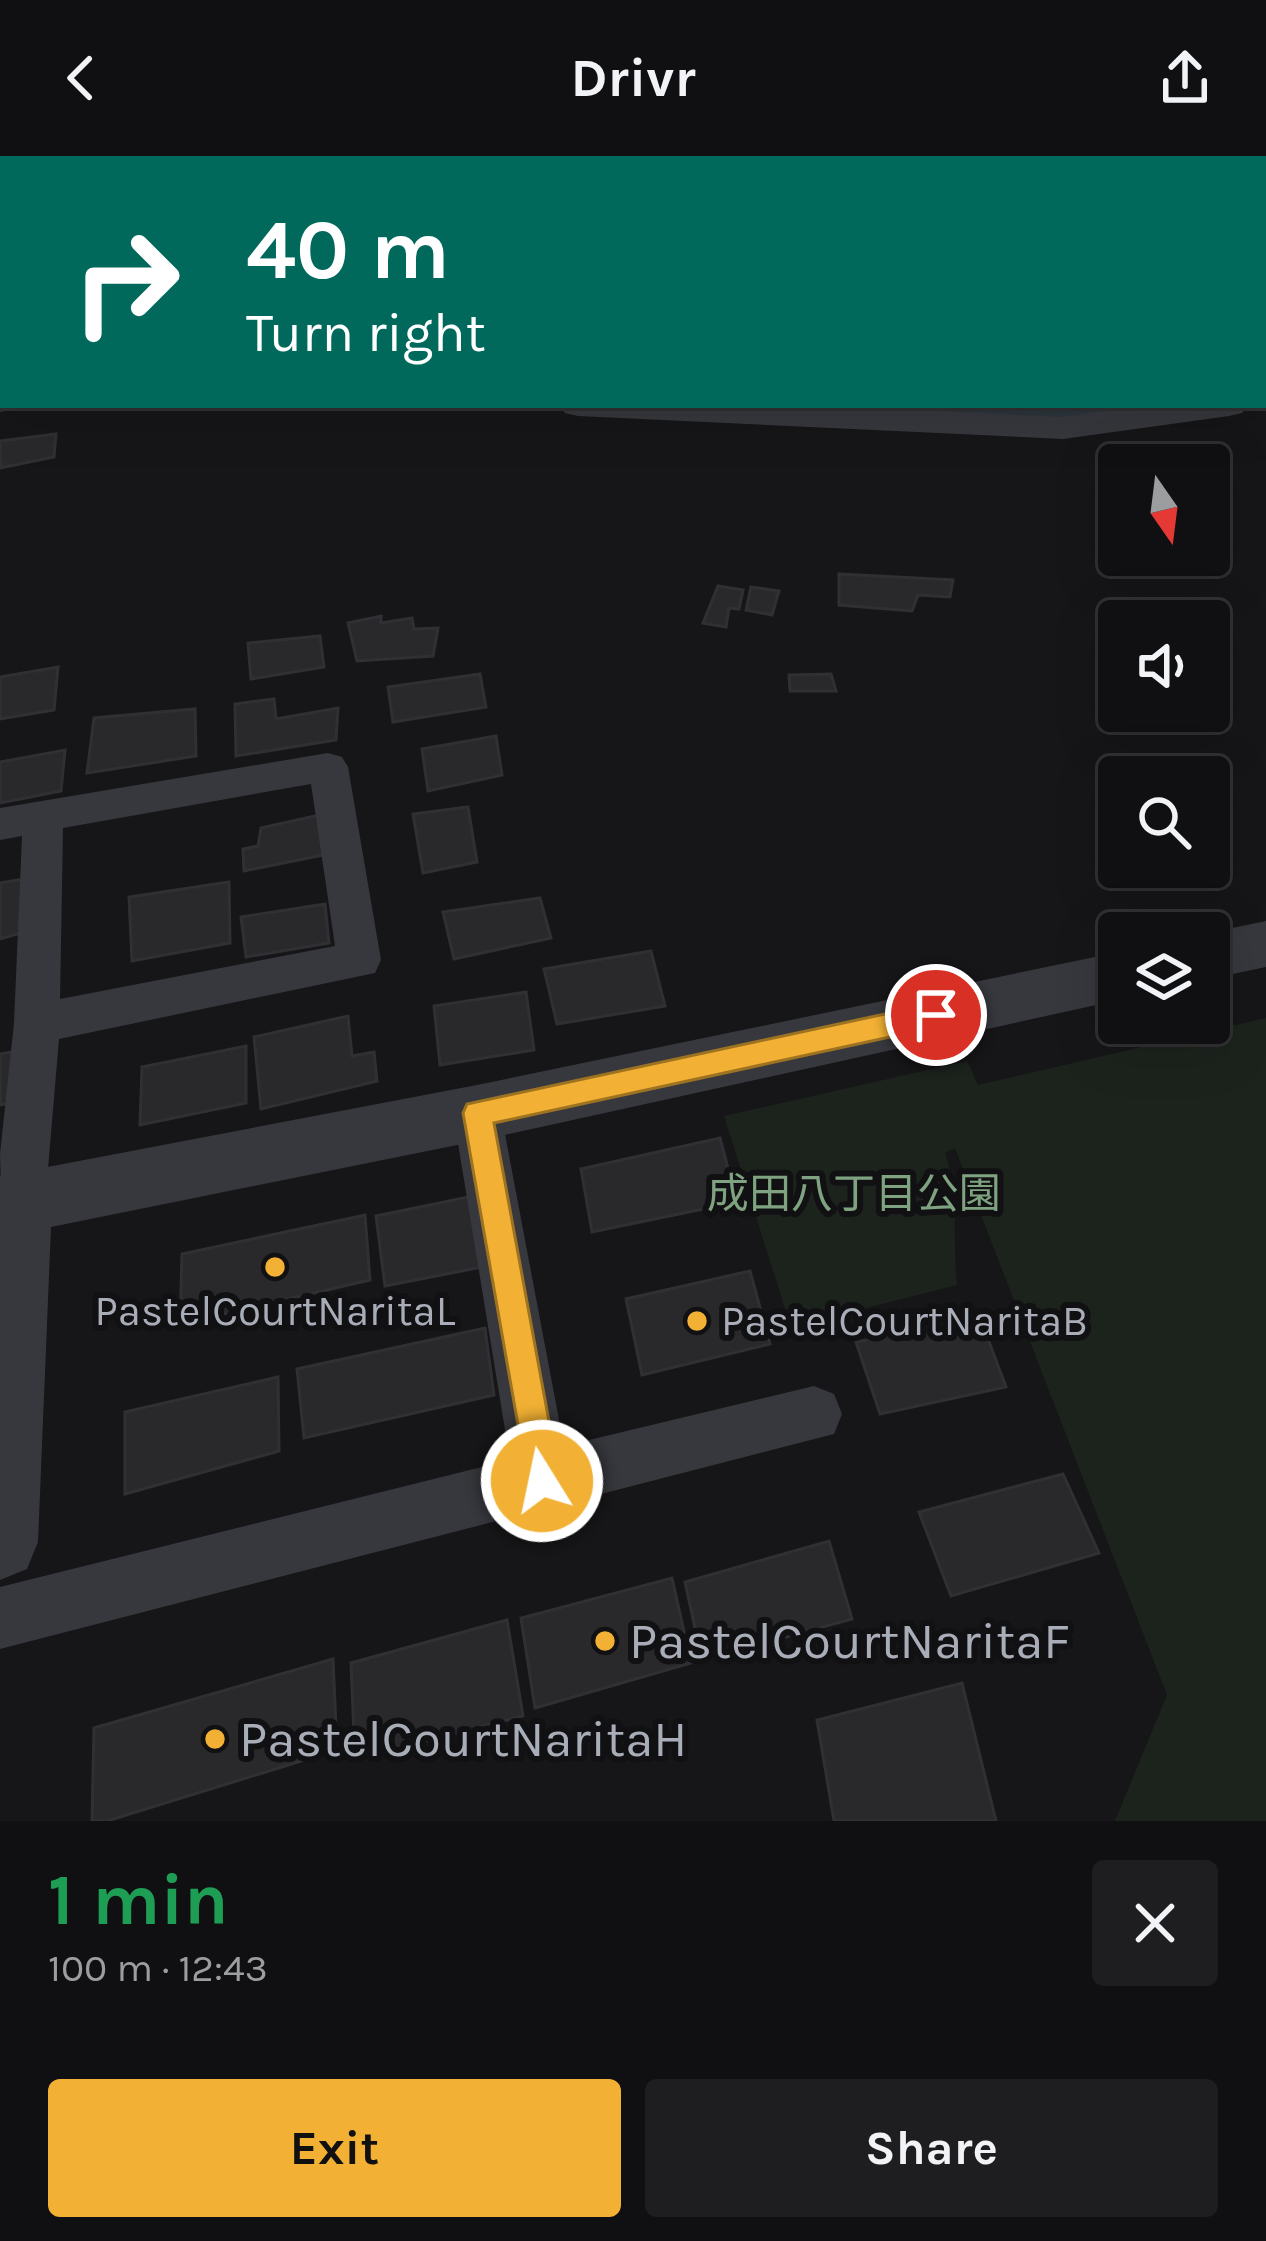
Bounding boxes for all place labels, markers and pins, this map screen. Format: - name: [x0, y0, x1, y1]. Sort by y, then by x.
- pin: [885, 964, 987, 1066]
- marker: PastelCourtNaritaL: [262, 1254, 288, 1280]
- place label: PastelCourtNaritaL: [95, 1286, 456, 1336]
- place label: PastelCourtNaritaB: [721, 1296, 1088, 1346]
- marker: PastelCourtNaritaB: [684, 1308, 710, 1334]
- place label: PastelCourtNaritaF: [629, 1611, 1070, 1671]
- marker: PastelCourtNaritaF: [592, 1628, 618, 1654]
- place label: PastelCourtNaritaH: [239, 1709, 687, 1769]
- marker: PastelCourtNaritaH: [202, 1726, 228, 1752]

